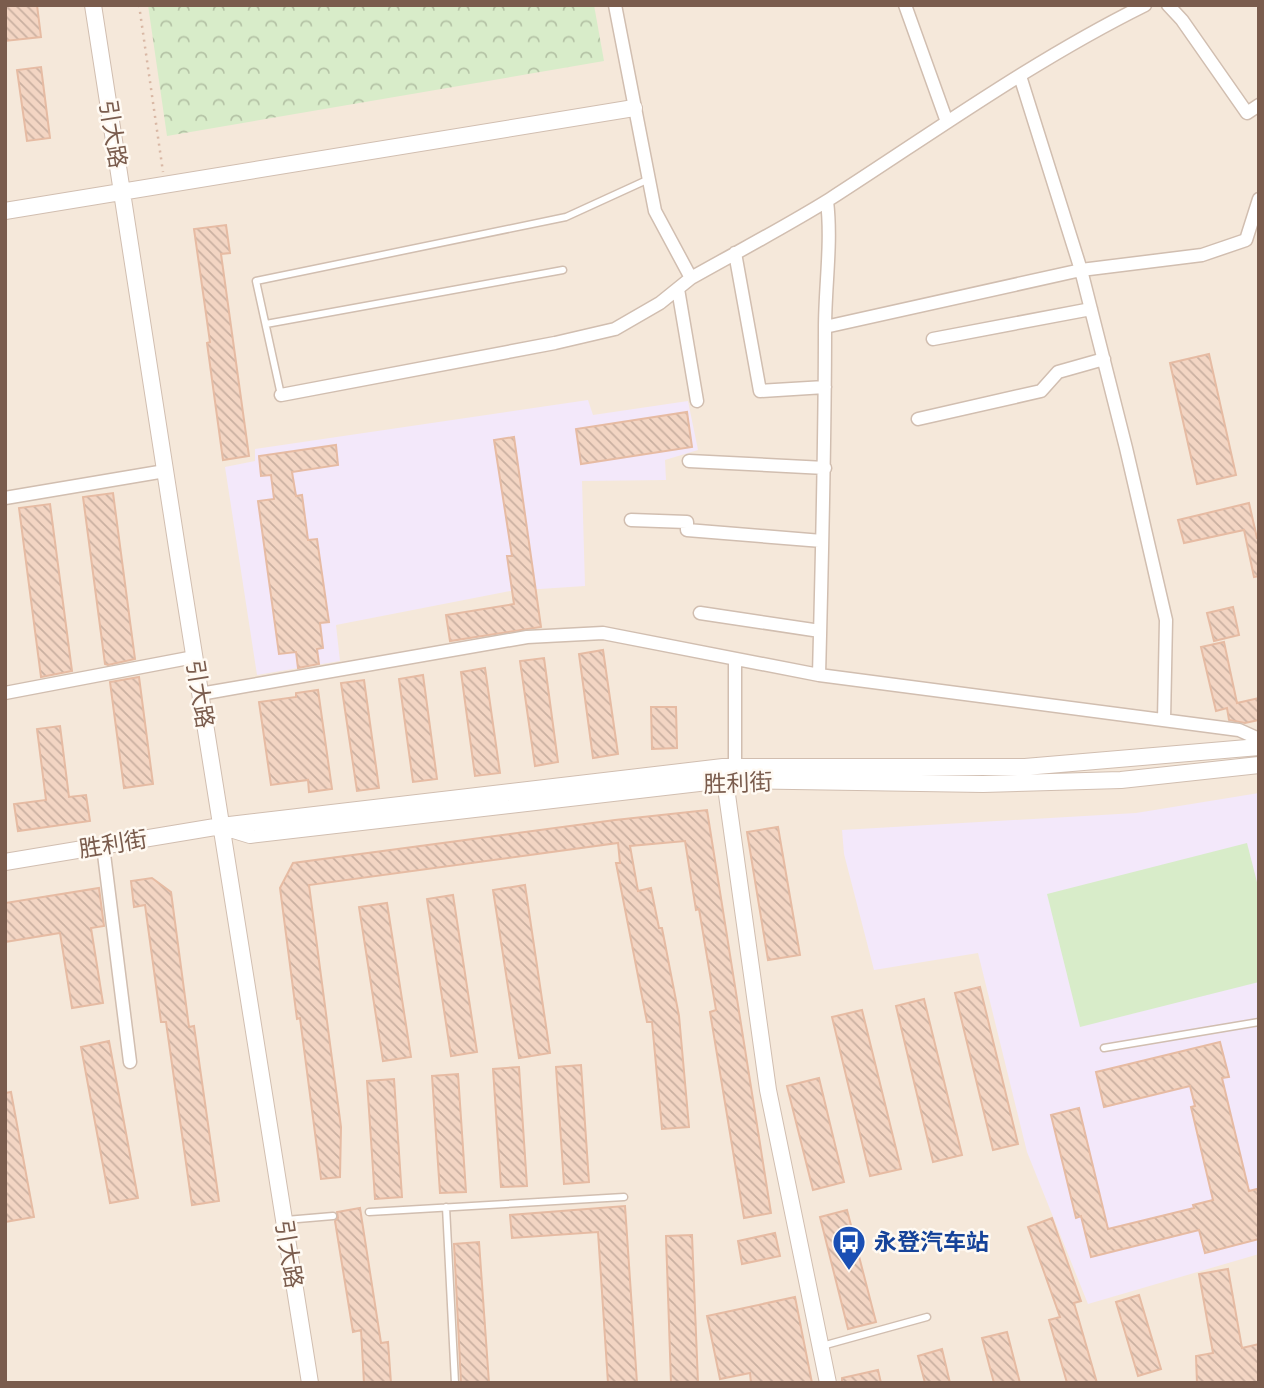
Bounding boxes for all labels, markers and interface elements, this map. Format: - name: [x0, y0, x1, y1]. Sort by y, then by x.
- street label: 引大路: [94, 98, 132, 170]
- street label: 引大路: [181, 658, 219, 730]
- street label: 胜利街: [703, 768, 773, 798]
- street label: 胜利街: [77, 825, 149, 863]
- street label: 引大路: [270, 1218, 308, 1290]
- bus stop icon: 永登汽车站: [830, 1223, 868, 1272]
- place label: 永登汽车站: [874, 1228, 989, 1256]

